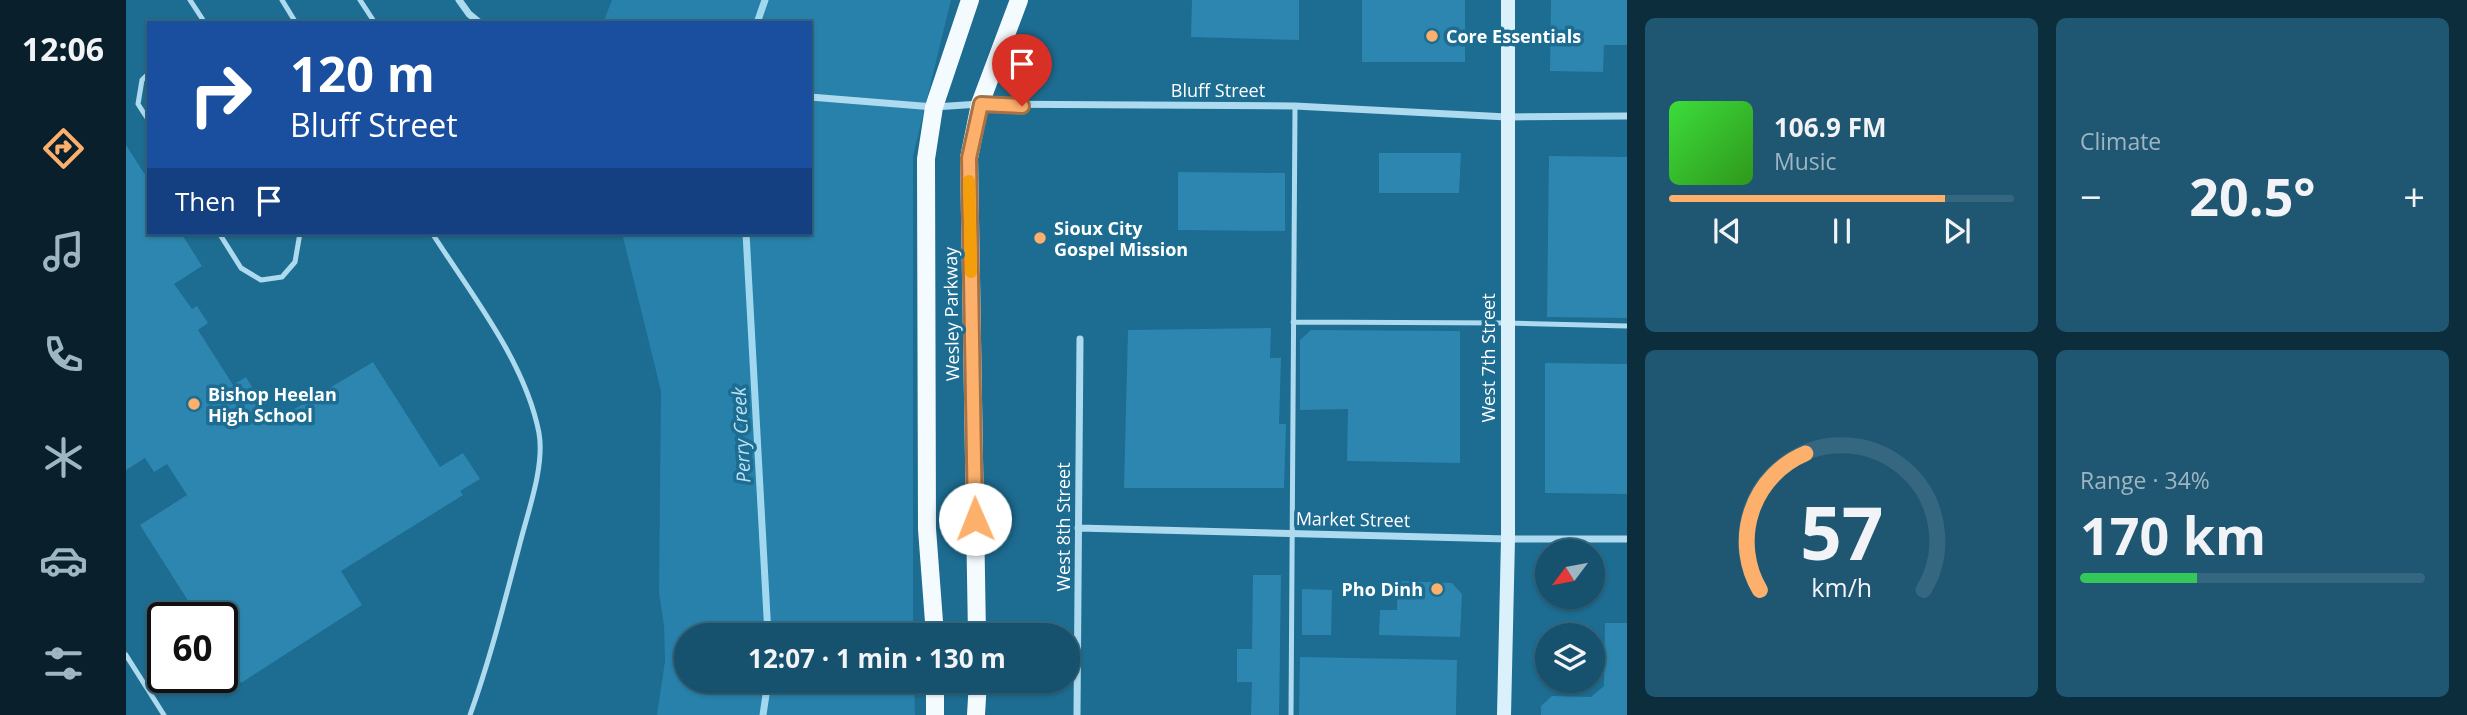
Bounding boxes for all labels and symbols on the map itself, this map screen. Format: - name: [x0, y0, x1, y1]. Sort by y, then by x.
- place label: Core Essentials: [1446, 24, 1581, 48]
- marker: Core Essentials: [1424, 28, 1440, 44]
- pin: [992, 34, 1052, 106]
- street label: Bluff Street: [1171, 78, 1265, 102]
- place label: Sioux City Gospel Mission: [1054, 216, 1188, 261]
- marker: Sioux City Gospel Mission: [1032, 230, 1048, 246]
- street label: Wesley Parkway: [938, 246, 964, 381]
- street label: West 7th Street: [1476, 293, 1500, 423]
- place label: Bishop Heelan High School: [208, 382, 337, 427]
- water label: Perry Creek: [725, 386, 756, 484]
- marker: Bishop Heelan High School: [186, 396, 202, 412]
- street label: West 8th Street: [1051, 462, 1075, 592]
- position arrow: [938, 482, 1012, 556]
- street label: Market Street: [1296, 506, 1410, 532]
- north arrow: [1535, 539, 1605, 609]
- place label: Pho Dinh: [1342, 577, 1423, 601]
- marker: Pho Dinh: [1429, 581, 1445, 597]
- speed limit sign: 60: [147, 602, 238, 693]

